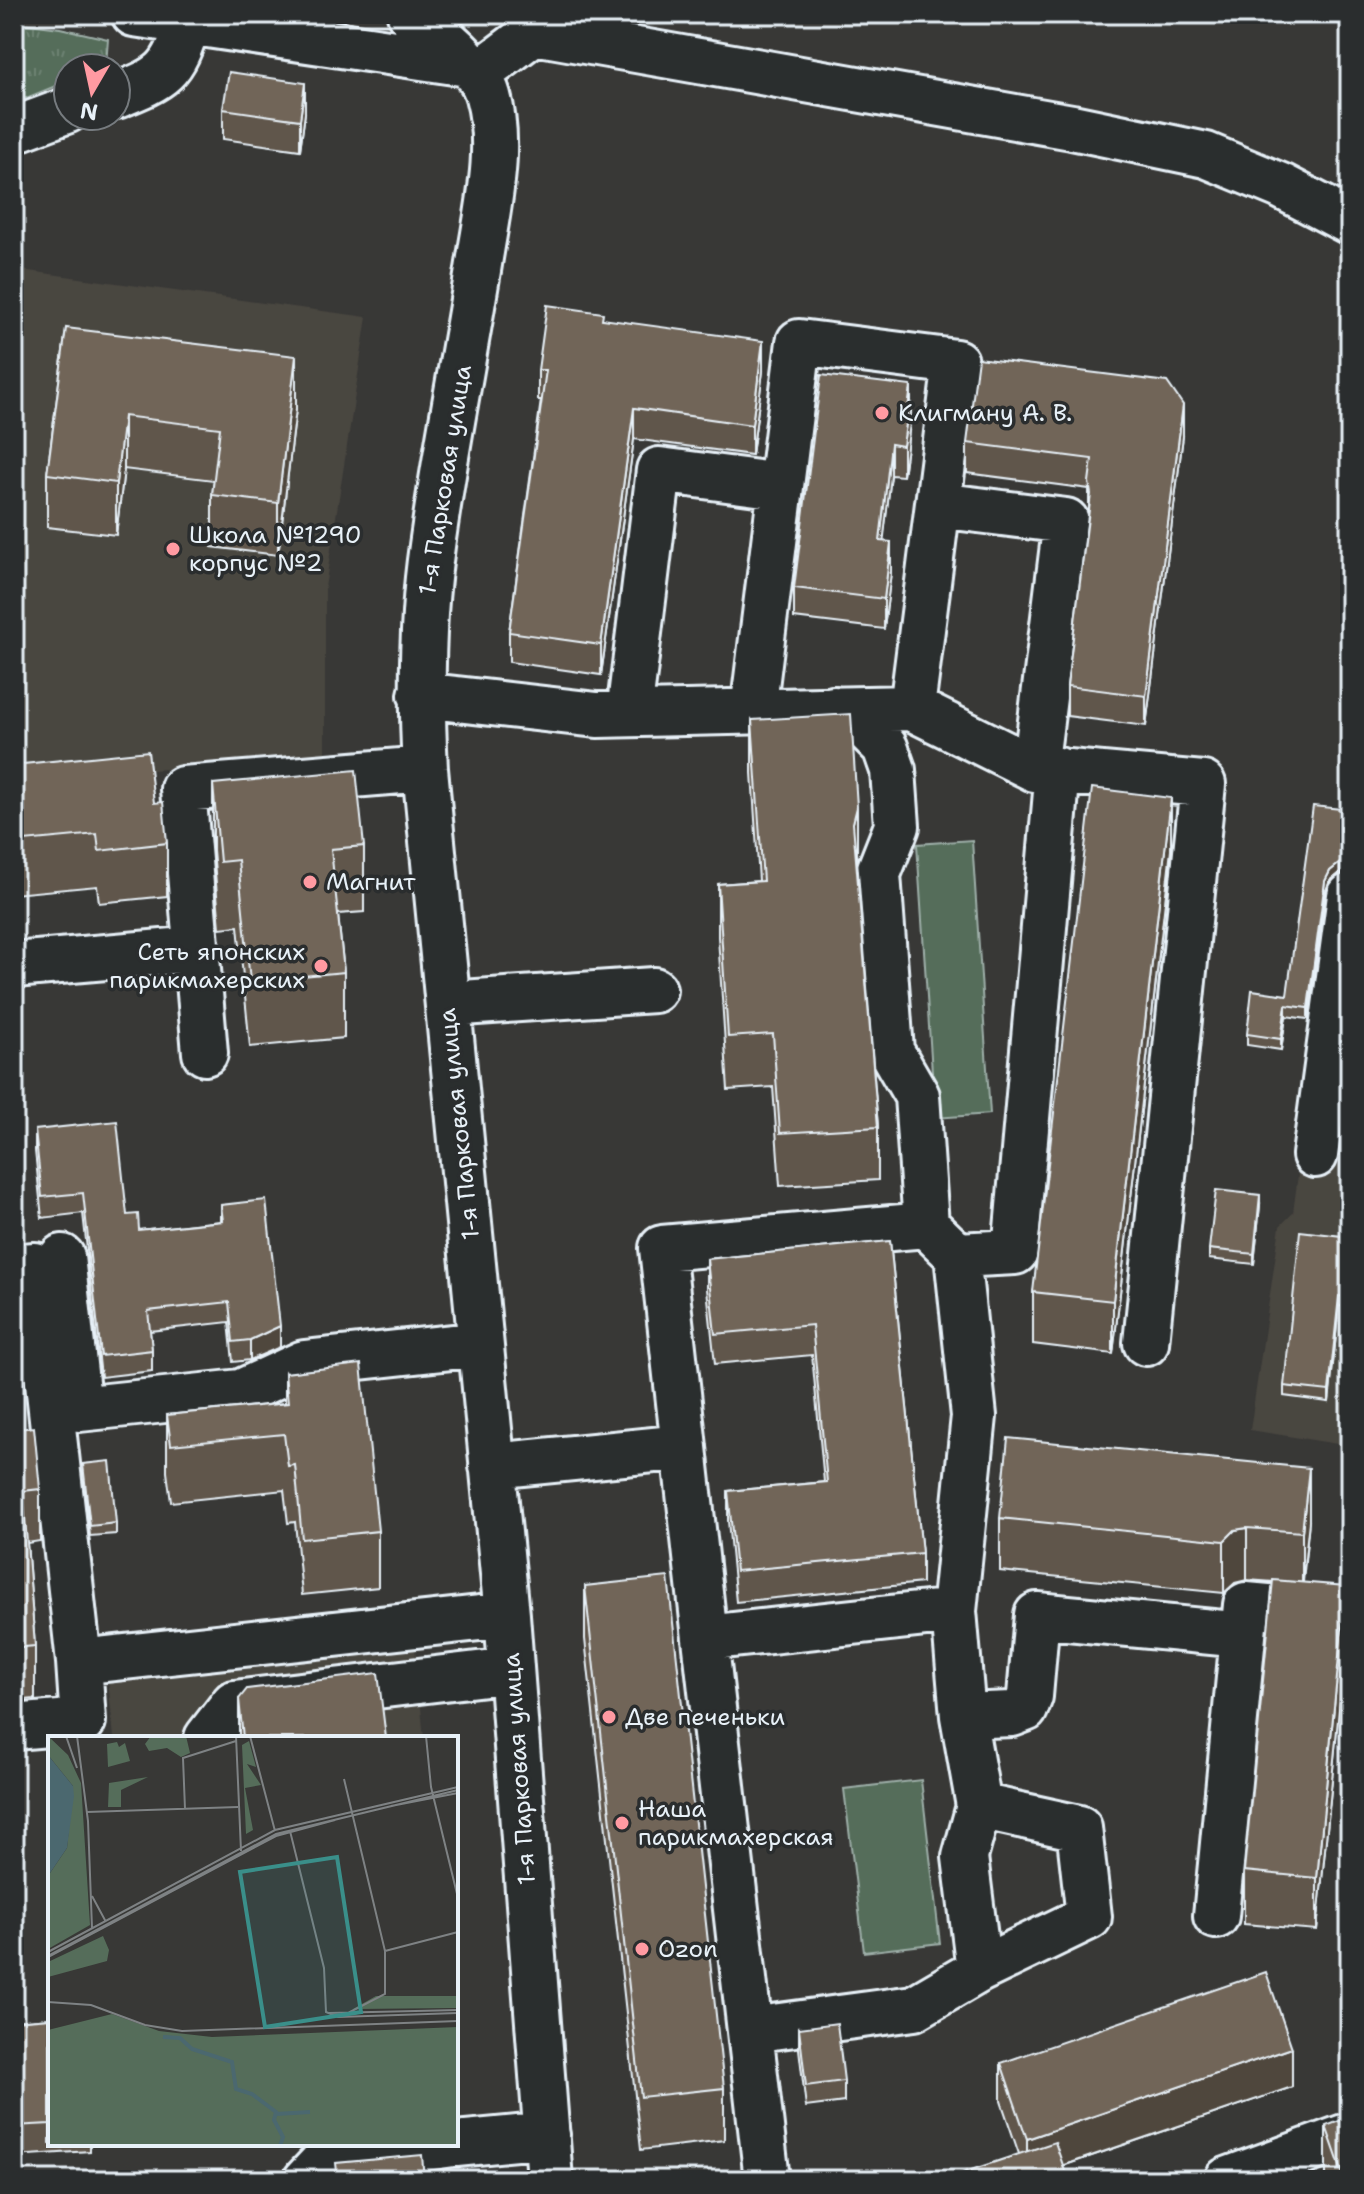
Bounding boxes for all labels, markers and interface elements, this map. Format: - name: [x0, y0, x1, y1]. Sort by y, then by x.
- north arrow: [52, 52, 132, 132]
- text: N: [78, 96, 100, 127]
- street label: 1-я Парковая улица: [411, 362, 479, 597]
- place label: Клигману А. В.: [898, 397, 1072, 429]
- marker: Клигману А. В.: [873, 404, 891, 422]
- place label: Школа №1290 корпус №2: [189, 519, 361, 579]
- marker: Школа №1290 корпус №2: [164, 540, 182, 558]
- place label: Магнит: [326, 866, 416, 898]
- marker: Магнит: [301, 873, 319, 891]
- place label: Сеть японских парикмахерских: [109, 936, 305, 996]
- marker: Сеть японских парикмахерских: [312, 957, 330, 975]
- street label: 1-я Парковая улица: [431, 1006, 487, 1241]
- street label: 1-я Парковая улица: [495, 1652, 543, 1886]
- place label: Две печеньки: [625, 1701, 785, 1733]
- marker: Две печеньки: [600, 1708, 618, 1726]
- inset map: [48, 1736, 458, 2146]
- place label: Наша парикмахерская: [638, 1793, 834, 1853]
- marker: Наша парикмахерская: [613, 1814, 631, 1832]
- place label: Ozon: [658, 1933, 718, 1965]
- marker: Ozon: [633, 1940, 651, 1958]

